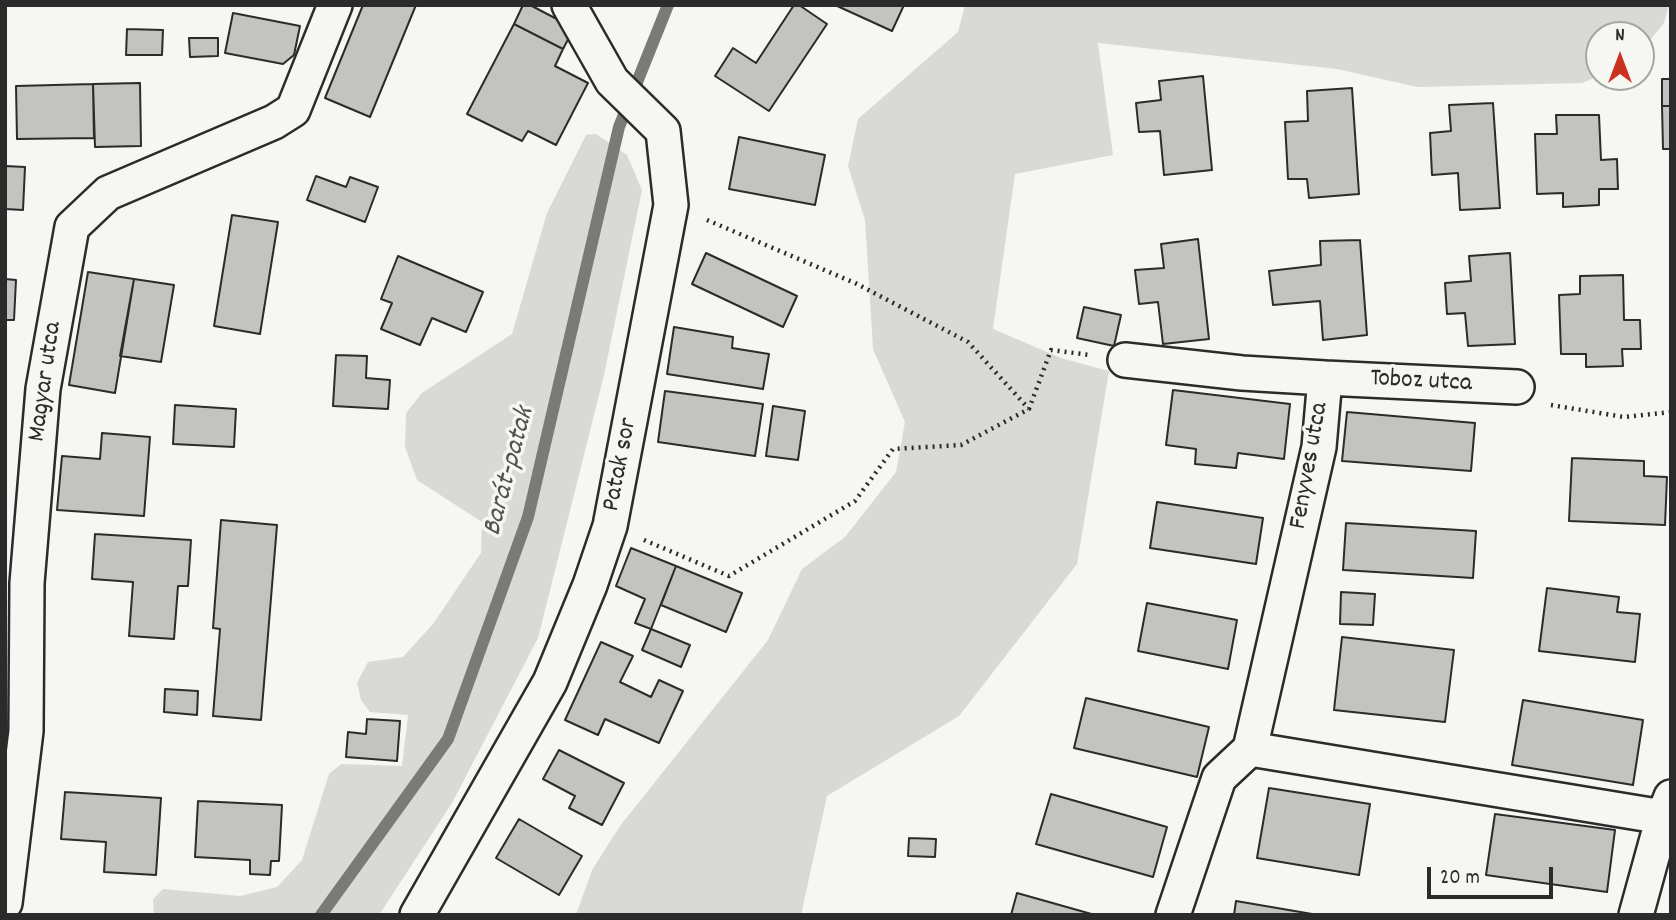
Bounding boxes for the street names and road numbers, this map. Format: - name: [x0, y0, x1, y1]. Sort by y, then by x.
- street label: Magyar utca: [23, 320, 71, 444]
- street label: Toboz utca: [1369, 365, 1473, 401]
- street label: Fenyves utca: [1285, 400, 1337, 532]
- street label: Patak sor: [598, 416, 646, 514]

